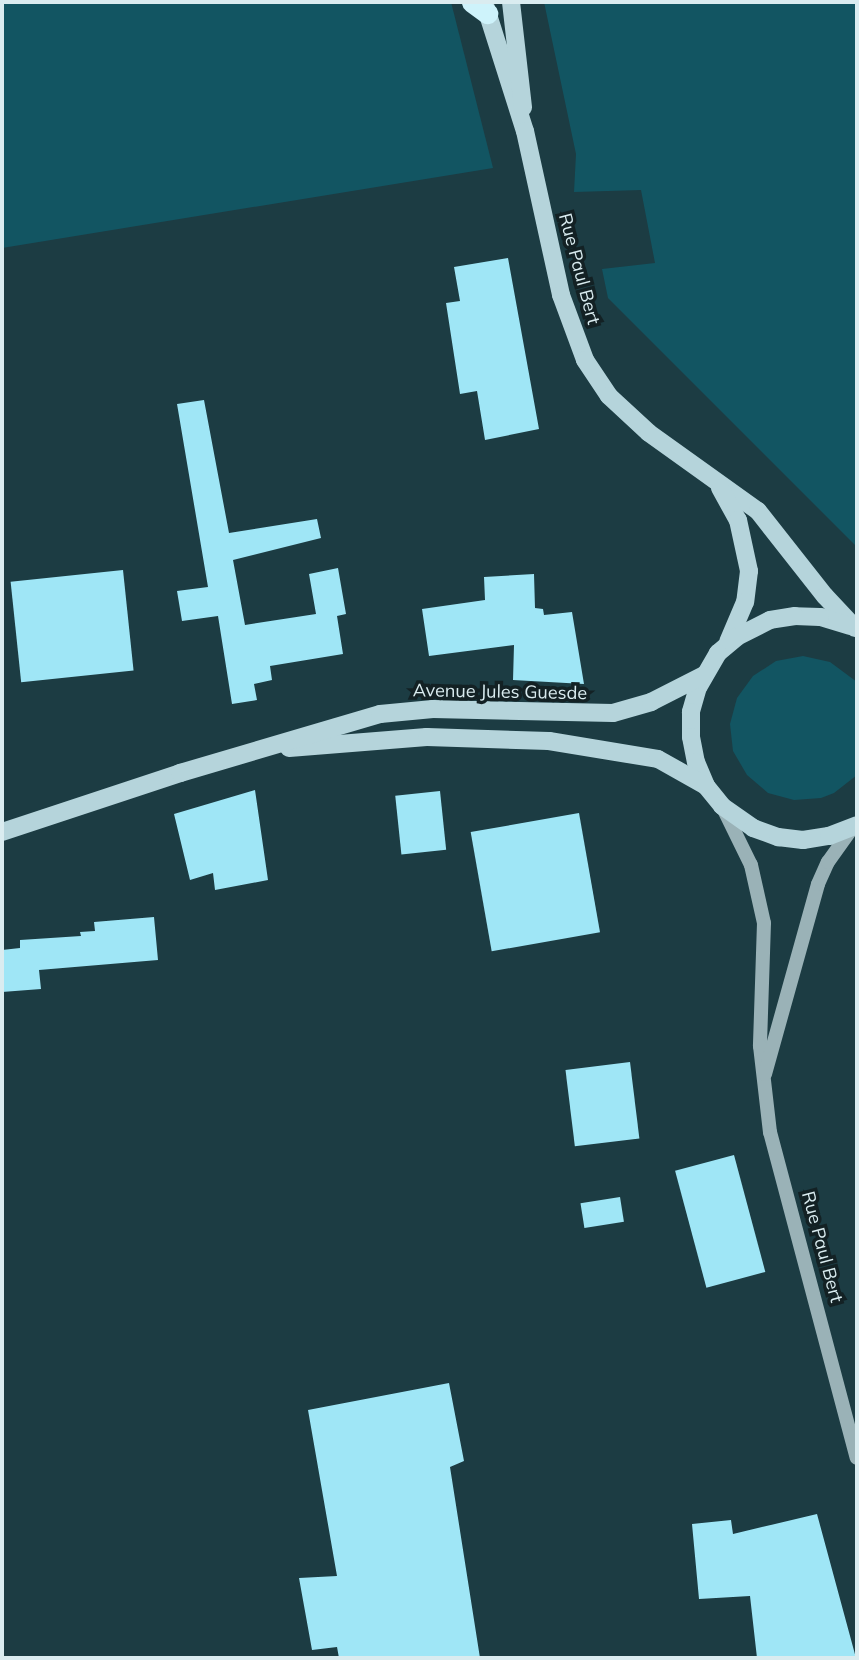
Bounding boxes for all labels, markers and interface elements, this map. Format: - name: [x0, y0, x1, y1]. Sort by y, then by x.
- street label: Rue Paul Bert: [554, 211, 604, 327]
- street label: Avenue Jules Guesde: [413, 680, 587, 704]
- street label: Rue Paul Bert: [797, 1189, 847, 1305]

